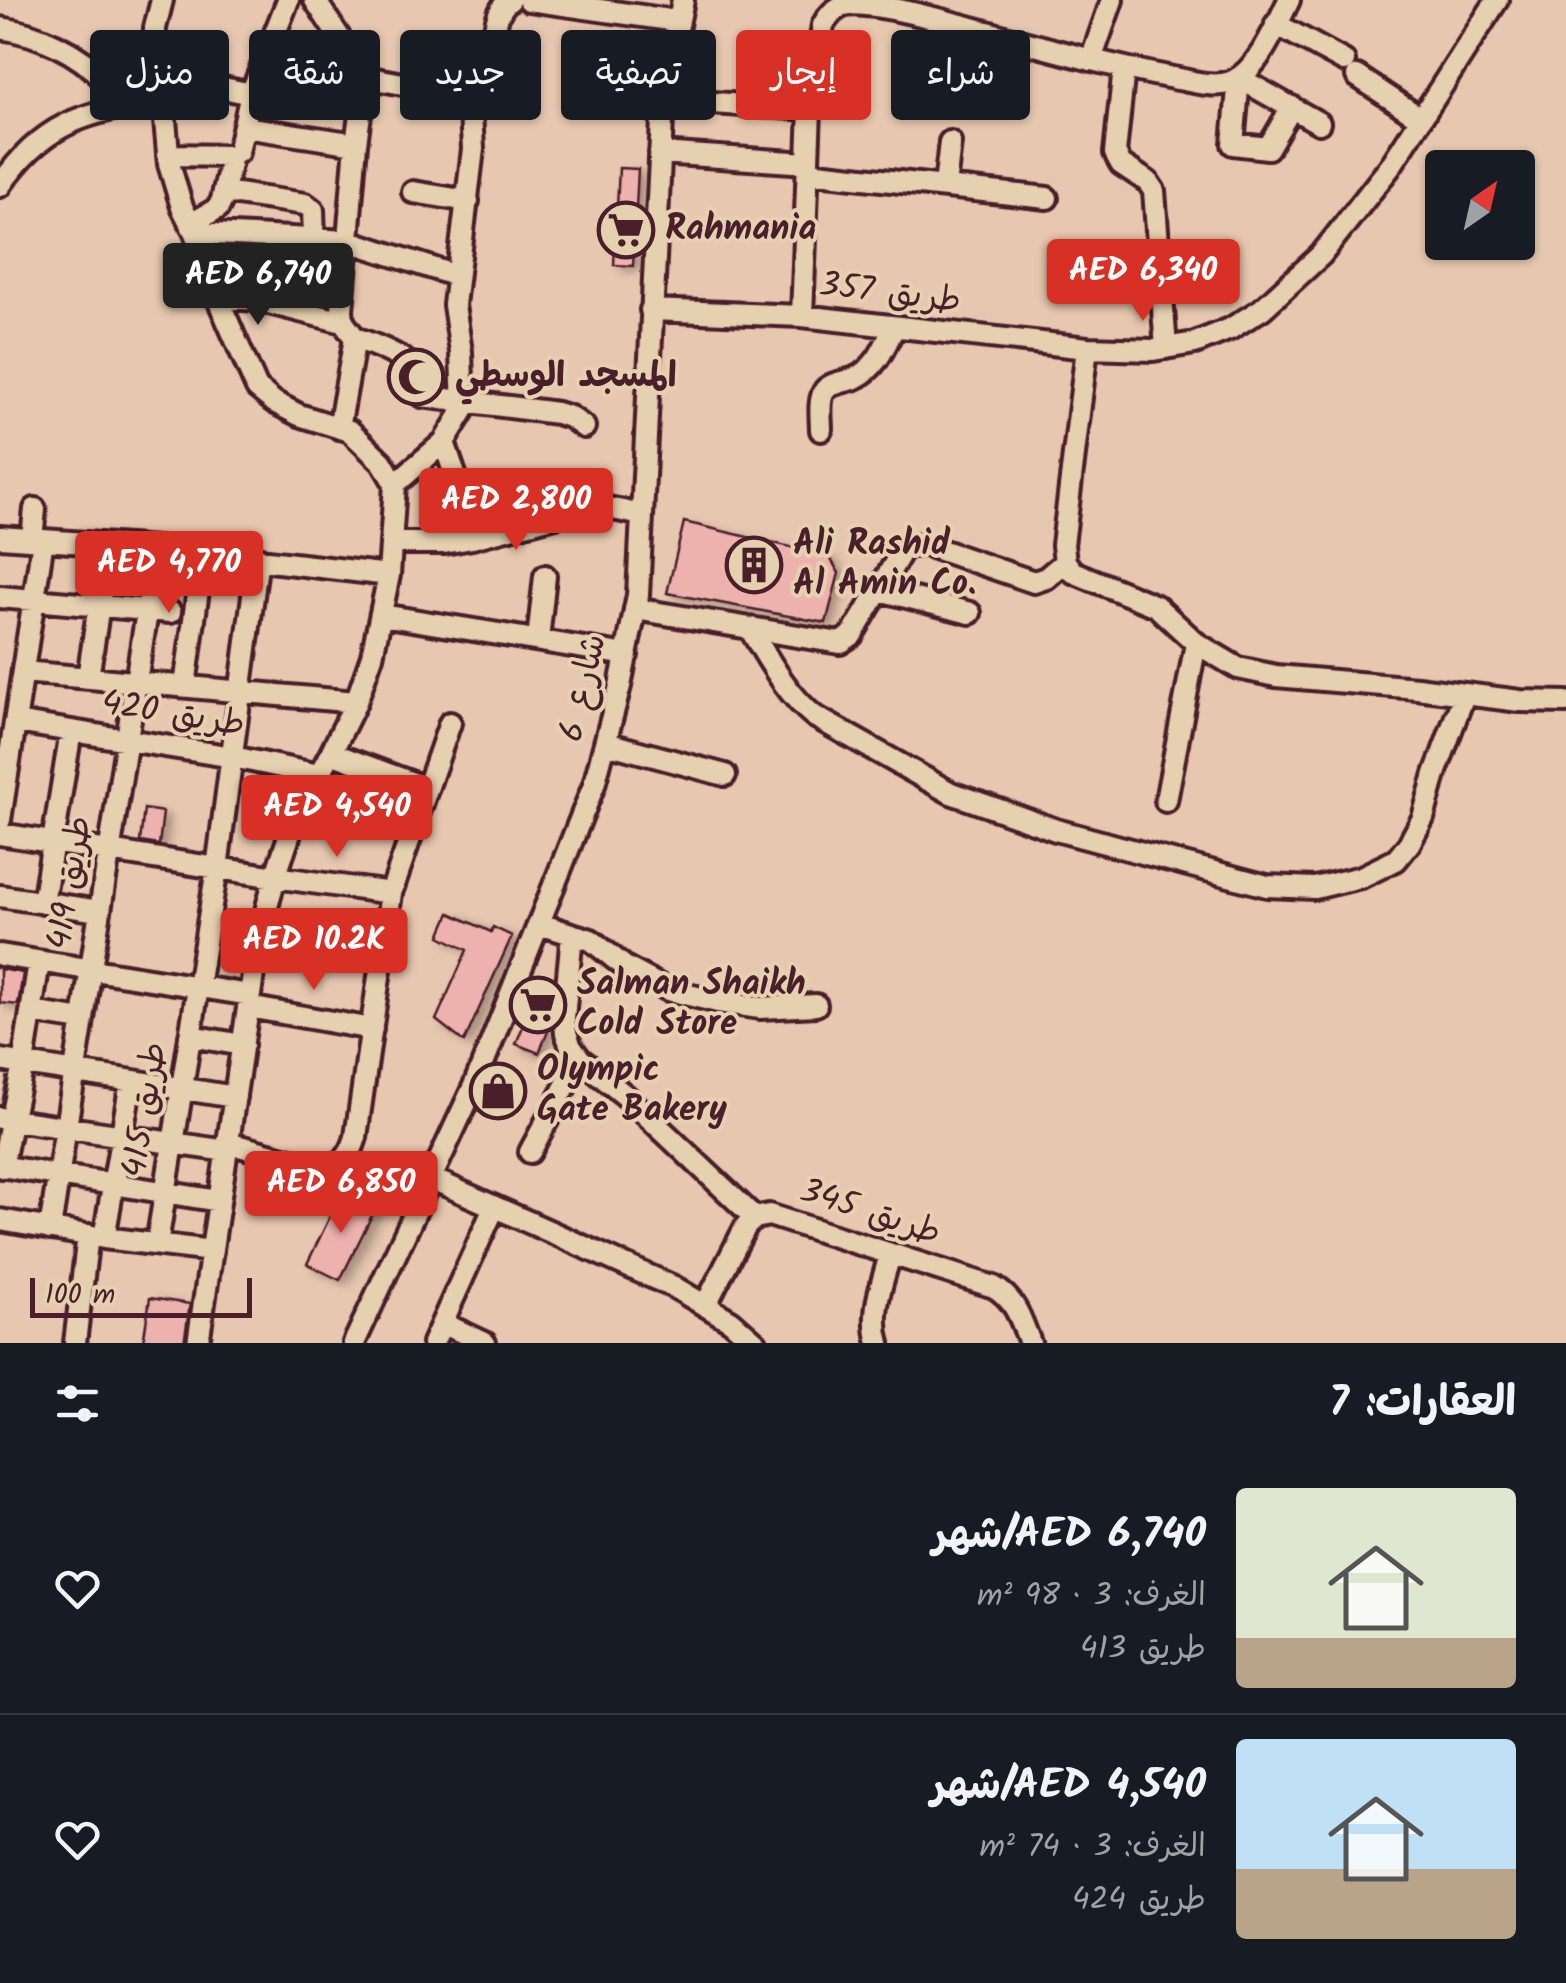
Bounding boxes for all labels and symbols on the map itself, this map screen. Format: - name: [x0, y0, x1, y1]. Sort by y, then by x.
- north arrow: [1425, 150, 1535, 260]
- supermarket icon: Rahmania: [596, 200, 656, 260]
- place label: Rahmania: [665, 202, 816, 258]
- pin: AED 6,340: [1029, 239, 1257, 324]
- pin: AED 6,740: [144, 243, 372, 328]
- street label: طريق 357: [816, 258, 964, 330]
- mosque icon: المسجد الوسطي: [386, 347, 446, 407]
- place label: المسجد الوسطي: [455, 349, 677, 405]
- pin: AED 2,800: [402, 468, 630, 553]
- place label: Ali Rashid Al Amin Co.: [793, 517, 976, 613]
- pin: AED 4,770: [55, 531, 283, 616]
- building icon: Ali Rashid Al Amin Co.: [724, 535, 784, 595]
- street label: شارع 6: [544, 628, 624, 748]
- street label: طريق 420: [97, 676, 249, 754]
- pin: AED 4,540: [223, 775, 451, 860]
- street label: طريق 419: [33, 812, 109, 954]
- pin: AED 10.2K: [200, 908, 428, 993]
- place label: Salman Shaikh Cold Store: [577, 957, 806, 1053]
- supermarket icon: Salman Shaikh Cold Store: [508, 975, 568, 1035]
- street label: طريق 415: [108, 1038, 184, 1182]
- place label: Olympic Gate Bakery: [537, 1043, 728, 1139]
- shop icon: Olympic Gate Bakery: [468, 1061, 528, 1121]
- pin: AED 6,850: [227, 1151, 455, 1236]
- street label: طريق 345: [792, 1164, 948, 1262]
- scale bar: [30, 1273, 252, 1318]

